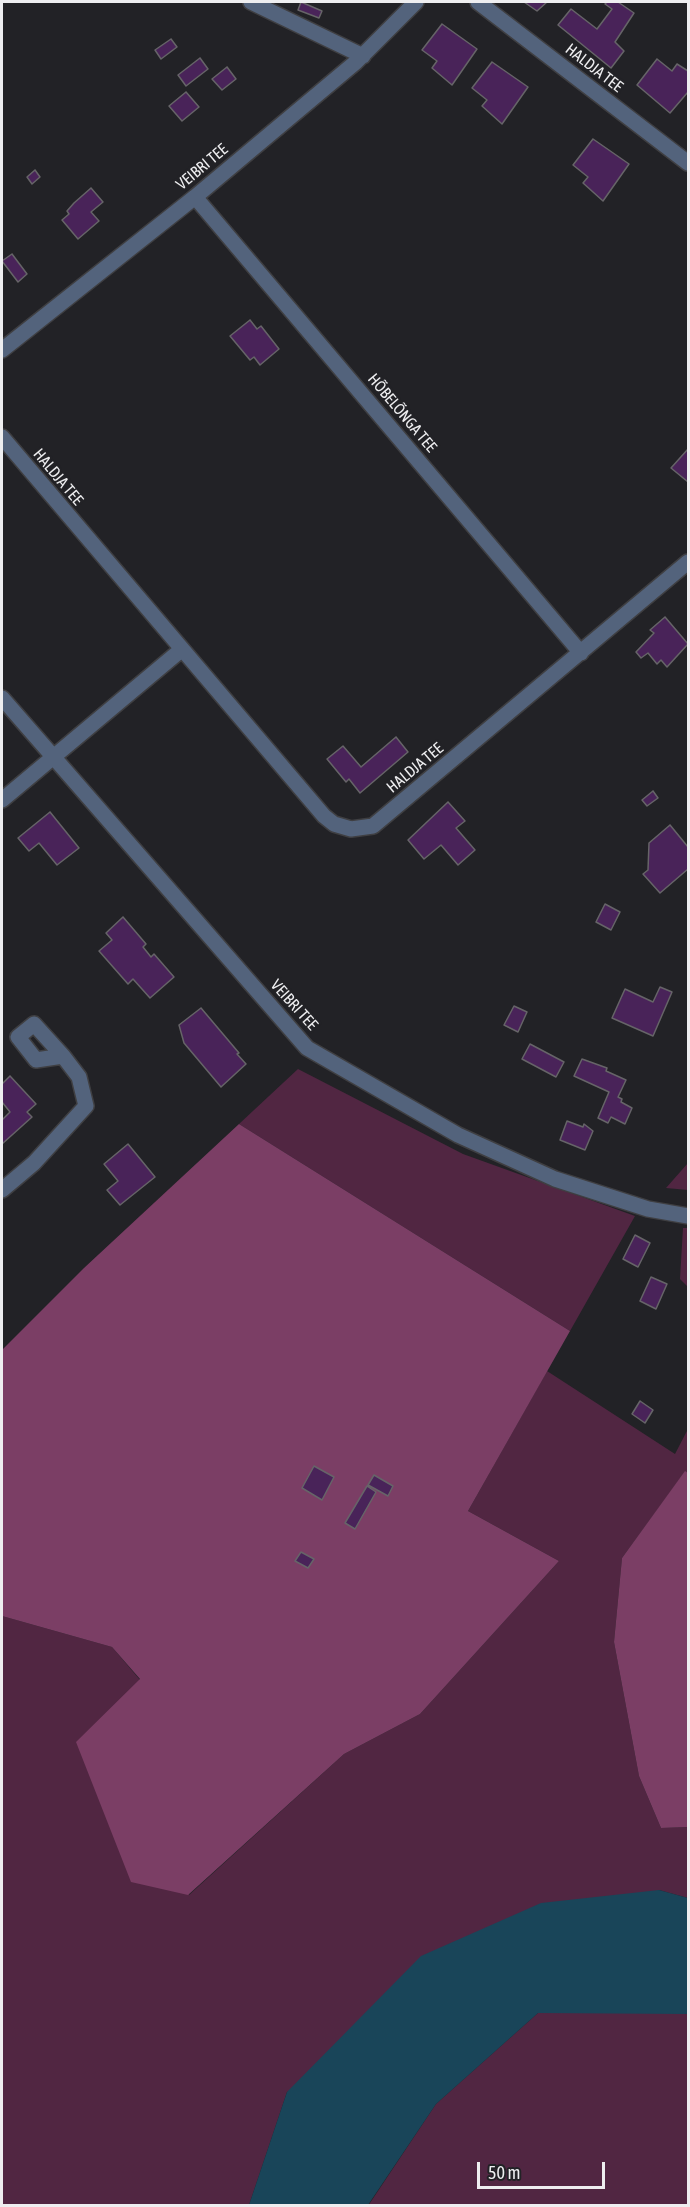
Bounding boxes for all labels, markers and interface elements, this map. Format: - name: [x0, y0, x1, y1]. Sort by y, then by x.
- street label: HALDJA TEE: [561, 40, 627, 96]
- street label: VEIBRI TEE: [172, 140, 232, 194]
- street label: HÕBELÕNGA TEE: [364, 370, 440, 456]
- street label: HALDJA TEE: [29, 445, 87, 509]
- street label: HALDJA TEE: [383, 739, 447, 797]
- street label: VEIBRI TEE: [266, 976, 322, 1034]
- scale bar: [480, 2150, 608, 2188]
- text: 50 m: [488, 2162, 520, 2183]

